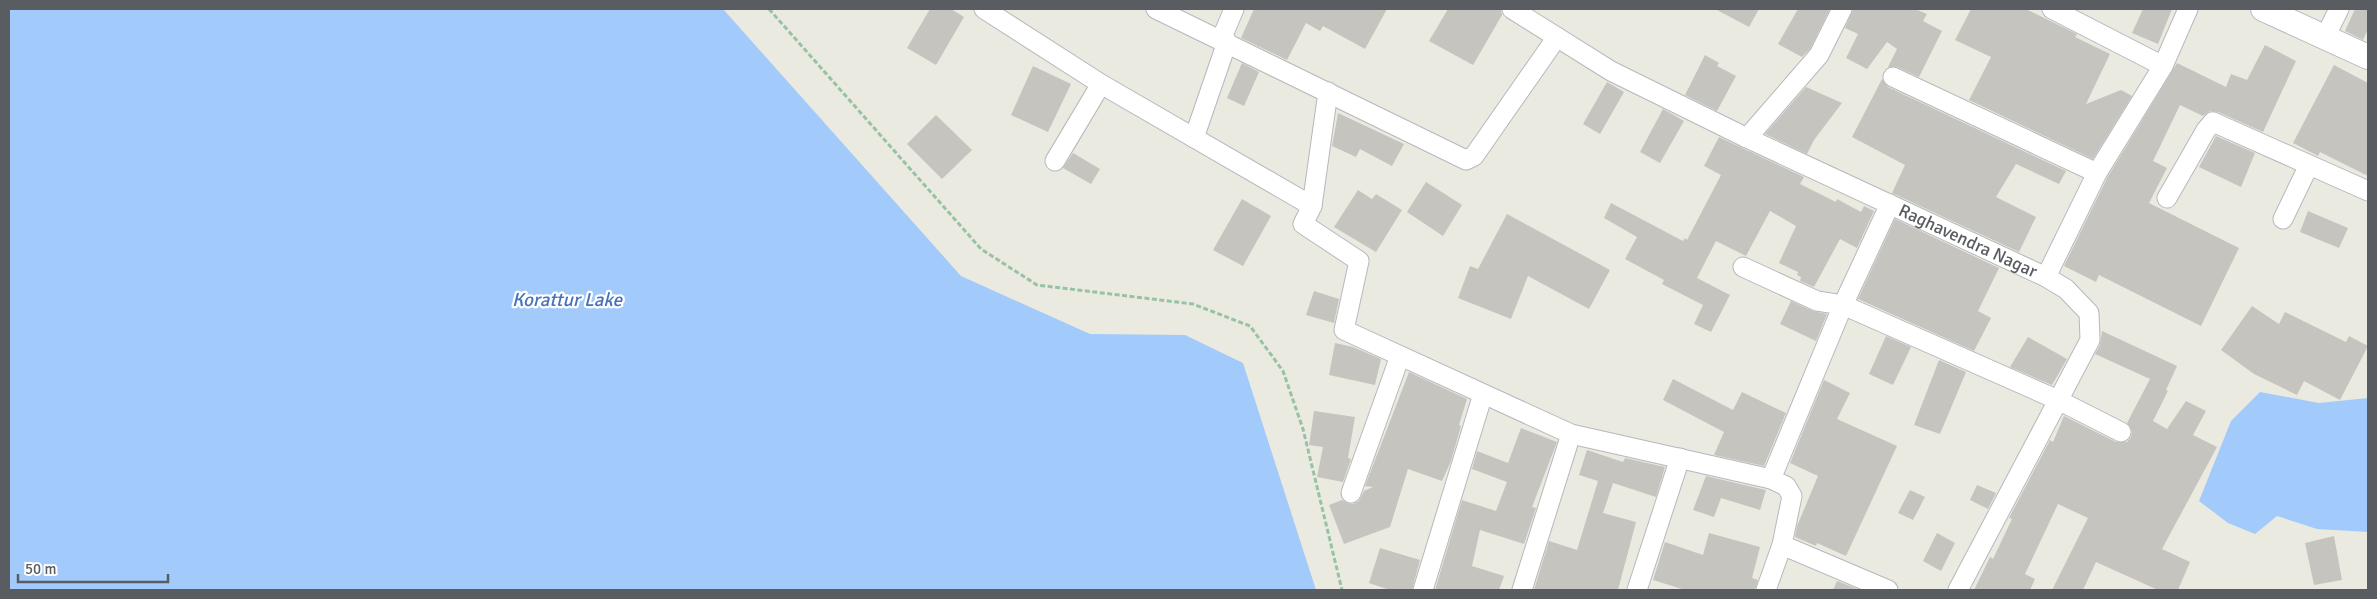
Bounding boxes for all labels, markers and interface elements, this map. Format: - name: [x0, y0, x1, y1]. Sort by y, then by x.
- street label: Raghavendra Nagar: [1895, 199, 2041, 283]
- water label: Korattur Lake: [512, 288, 624, 312]
- scale bar: [18, 552, 168, 584]
- text: 50 m: [25, 560, 56, 578]

